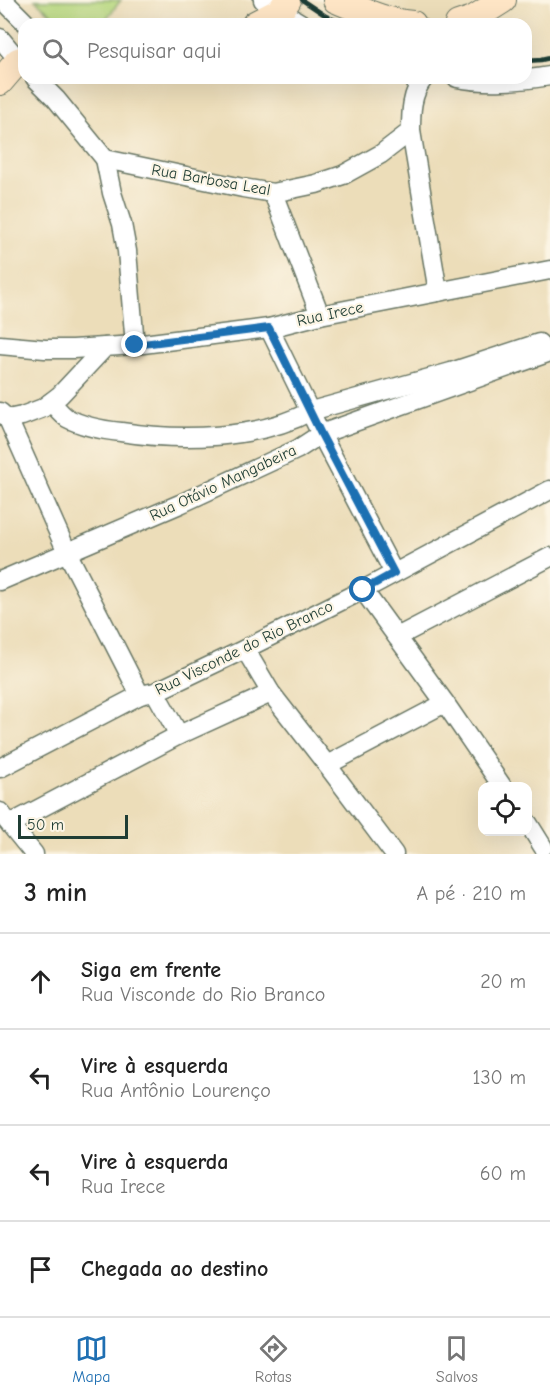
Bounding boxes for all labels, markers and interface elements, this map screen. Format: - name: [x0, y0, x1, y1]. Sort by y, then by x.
- search box: [18, 18, 532, 84]
- icon: search: [39, 35, 72, 68]
- text: Pesquisar aqui: [87, 38, 222, 64]
- street label: Rua Barbosa Leal: [150, 161, 272, 199]
- street label: Rua Irece: [295, 298, 365, 330]
- route end: [121, 331, 147, 357]
- street label: Rua Otávio Mangabeira: [147, 441, 299, 525]
- route start: [349, 576, 375, 602]
- street label: Rua Visconde do Rio Branco: [152, 597, 336, 699]
- map controls: [478, 782, 532, 836]
- button: locate: [478, 782, 532, 836]
- scale bar: [18, 812, 128, 840]
- text: 50 m: [27, 816, 64, 834]
- text: 3 min: [24, 878, 87, 908]
- text: A pé · 210 m: [416, 882, 526, 905]
- text: Siga em frente: [81, 957, 221, 983]
- icon: ahead: [24, 965, 57, 998]
- text: 20 m: [480, 970, 526, 993]
- text: Rua Visconde do Rio Branco: [81, 983, 325, 1006]
- text: Vire à esquerda: [81, 1053, 229, 1079]
- icon: left: [24, 1061, 57, 1094]
- text: 130 m: [473, 1066, 526, 1089]
- text: Rua Antônio Lourenço: [81, 1079, 271, 1102]
- text: Vire à esquerda: [81, 1149, 229, 1175]
- icon: left: [24, 1157, 57, 1190]
- text: 60 m: [480, 1162, 526, 1185]
- text: Rua Irece: [81, 1175, 165, 1198]
- icon: arrive: [24, 1253, 57, 1286]
- text: Chegada ao destino: [81, 1256, 268, 1282]
- tab: Mapa: [72, 1332, 111, 1386]
- tab: Rotas: [255, 1332, 292, 1386]
- tab: Salvos: [436, 1332, 478, 1386]

